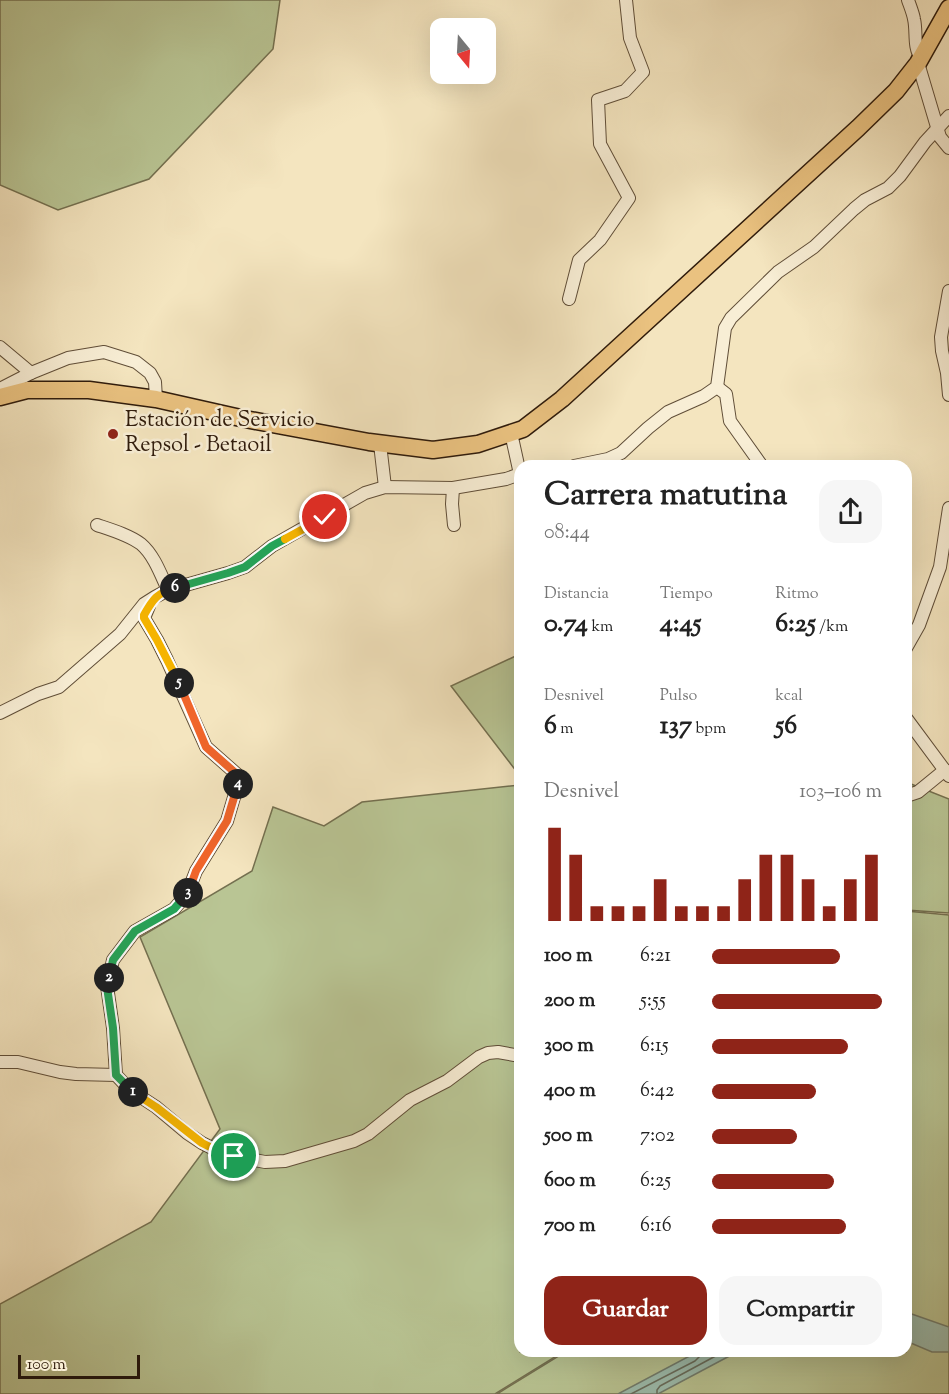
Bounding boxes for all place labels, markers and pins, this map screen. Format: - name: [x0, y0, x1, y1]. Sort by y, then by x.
- place label: Estación de Servicio Repsol - Betaoil: [125, 405, 315, 462]
- marker: Estación de Servicio Repsol - Betaoil: [106, 427, 120, 441]
- pin: [299, 491, 350, 542]
- pin: 6: [160, 573, 190, 603]
- pin: 5: [164, 668, 194, 698]
- pin: 4: [223, 769, 253, 799]
- pin: 3: [173, 878, 203, 908]
- pin: 2: [94, 963, 124, 993]
- pin: 1: [118, 1077, 148, 1107]
- pin: [208, 1130, 259, 1181]

